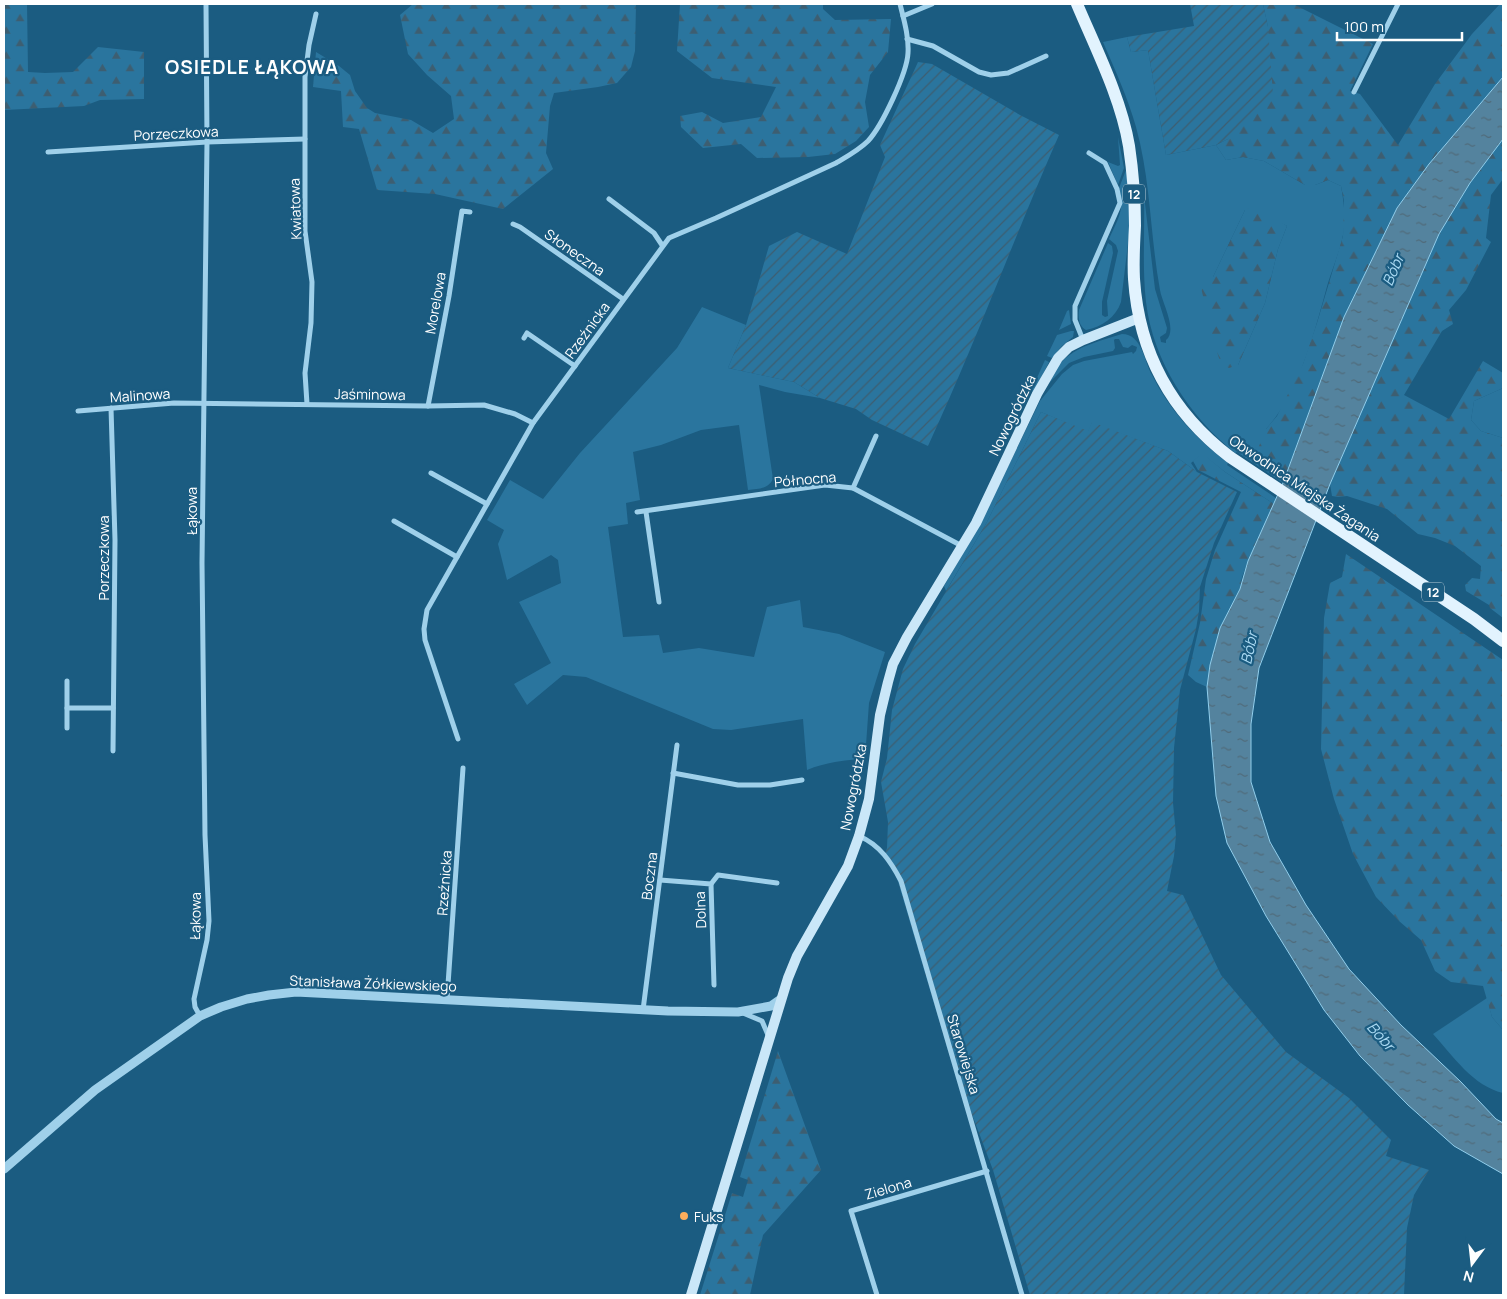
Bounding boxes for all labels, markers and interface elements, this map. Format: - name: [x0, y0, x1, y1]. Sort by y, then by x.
- scale bar: [1337, 10, 1462, 42]
- text: 100 m: [1344, 16, 1384, 37]
- district label: OSIEDLE ŁĄKOWA: [165, 54, 339, 80]
- street label: Porzeczkowa: [133, 121, 219, 145]
- street label: Kwiatowa: [284, 178, 306, 240]
- road number: 12: [1123, 184, 1145, 203]
- street label: Słoneczna: [541, 224, 609, 280]
- water label: Bóbr: [1377, 249, 1410, 289]
- street label: Morelowa: [420, 271, 450, 335]
- street label: Rzeźnicka: [560, 298, 614, 362]
- street label: Nowogródzka: [984, 371, 1040, 459]
- street label: Malinowa: [109, 383, 171, 407]
- street label: Jaśminowa: [334, 384, 406, 404]
- street label: Obwodnica Miejska Żagania: [1226, 430, 1384, 546]
- street label: Północna: [773, 467, 837, 491]
- street label: Łąkowa: [182, 487, 201, 535]
- street label: Porzeczkowa: [94, 516, 113, 600]
- road number: 12: [1422, 582, 1444, 602]
- water label: Bóbr: [1235, 627, 1263, 666]
- street label: Nowogródzka: [835, 742, 871, 832]
- street label: Rzeźnicka: [432, 850, 456, 916]
- street label: Boczna: [637, 851, 661, 901]
- street label: Dolna: [690, 891, 710, 929]
- street label: Łąkowa: [185, 892, 205, 940]
- street label: Stanisława Żółkiewskiego: [289, 971, 457, 995]
- street label: Starowiejska: [943, 1012, 985, 1096]
- water label: Bóbr: [1362, 1017, 1401, 1057]
- street label: Zielona: [862, 1172, 914, 1204]
- place label: Fuks: [694, 1207, 724, 1226]
- marker: Fuks: [678, 1210, 690, 1222]
- north arrow: [1447, 1239, 1497, 1289]
- text: N: [1461, 1267, 1476, 1288]

